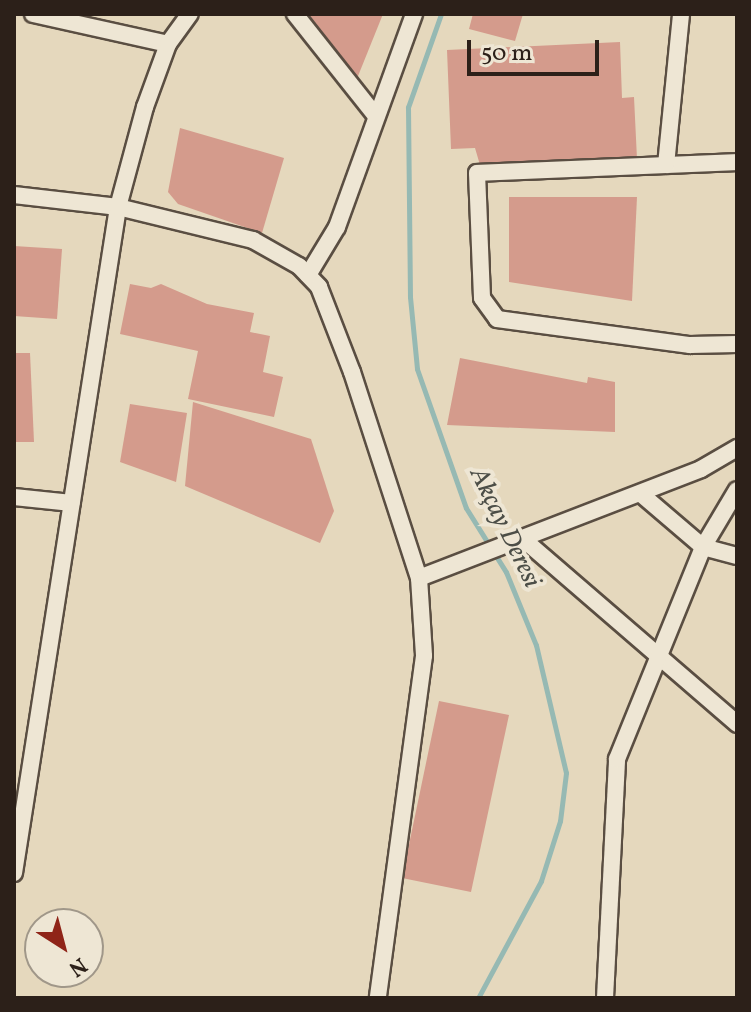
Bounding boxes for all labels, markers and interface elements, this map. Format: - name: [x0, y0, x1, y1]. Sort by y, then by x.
- scale bar: [471, 24, 603, 74]
- text: 50 m: [481, 37, 533, 71]
- water label: Akçay Deresi: [461, 463, 547, 593]
- north arrow: [24, 908, 104, 988]
- text: N: [62, 949, 93, 983]

